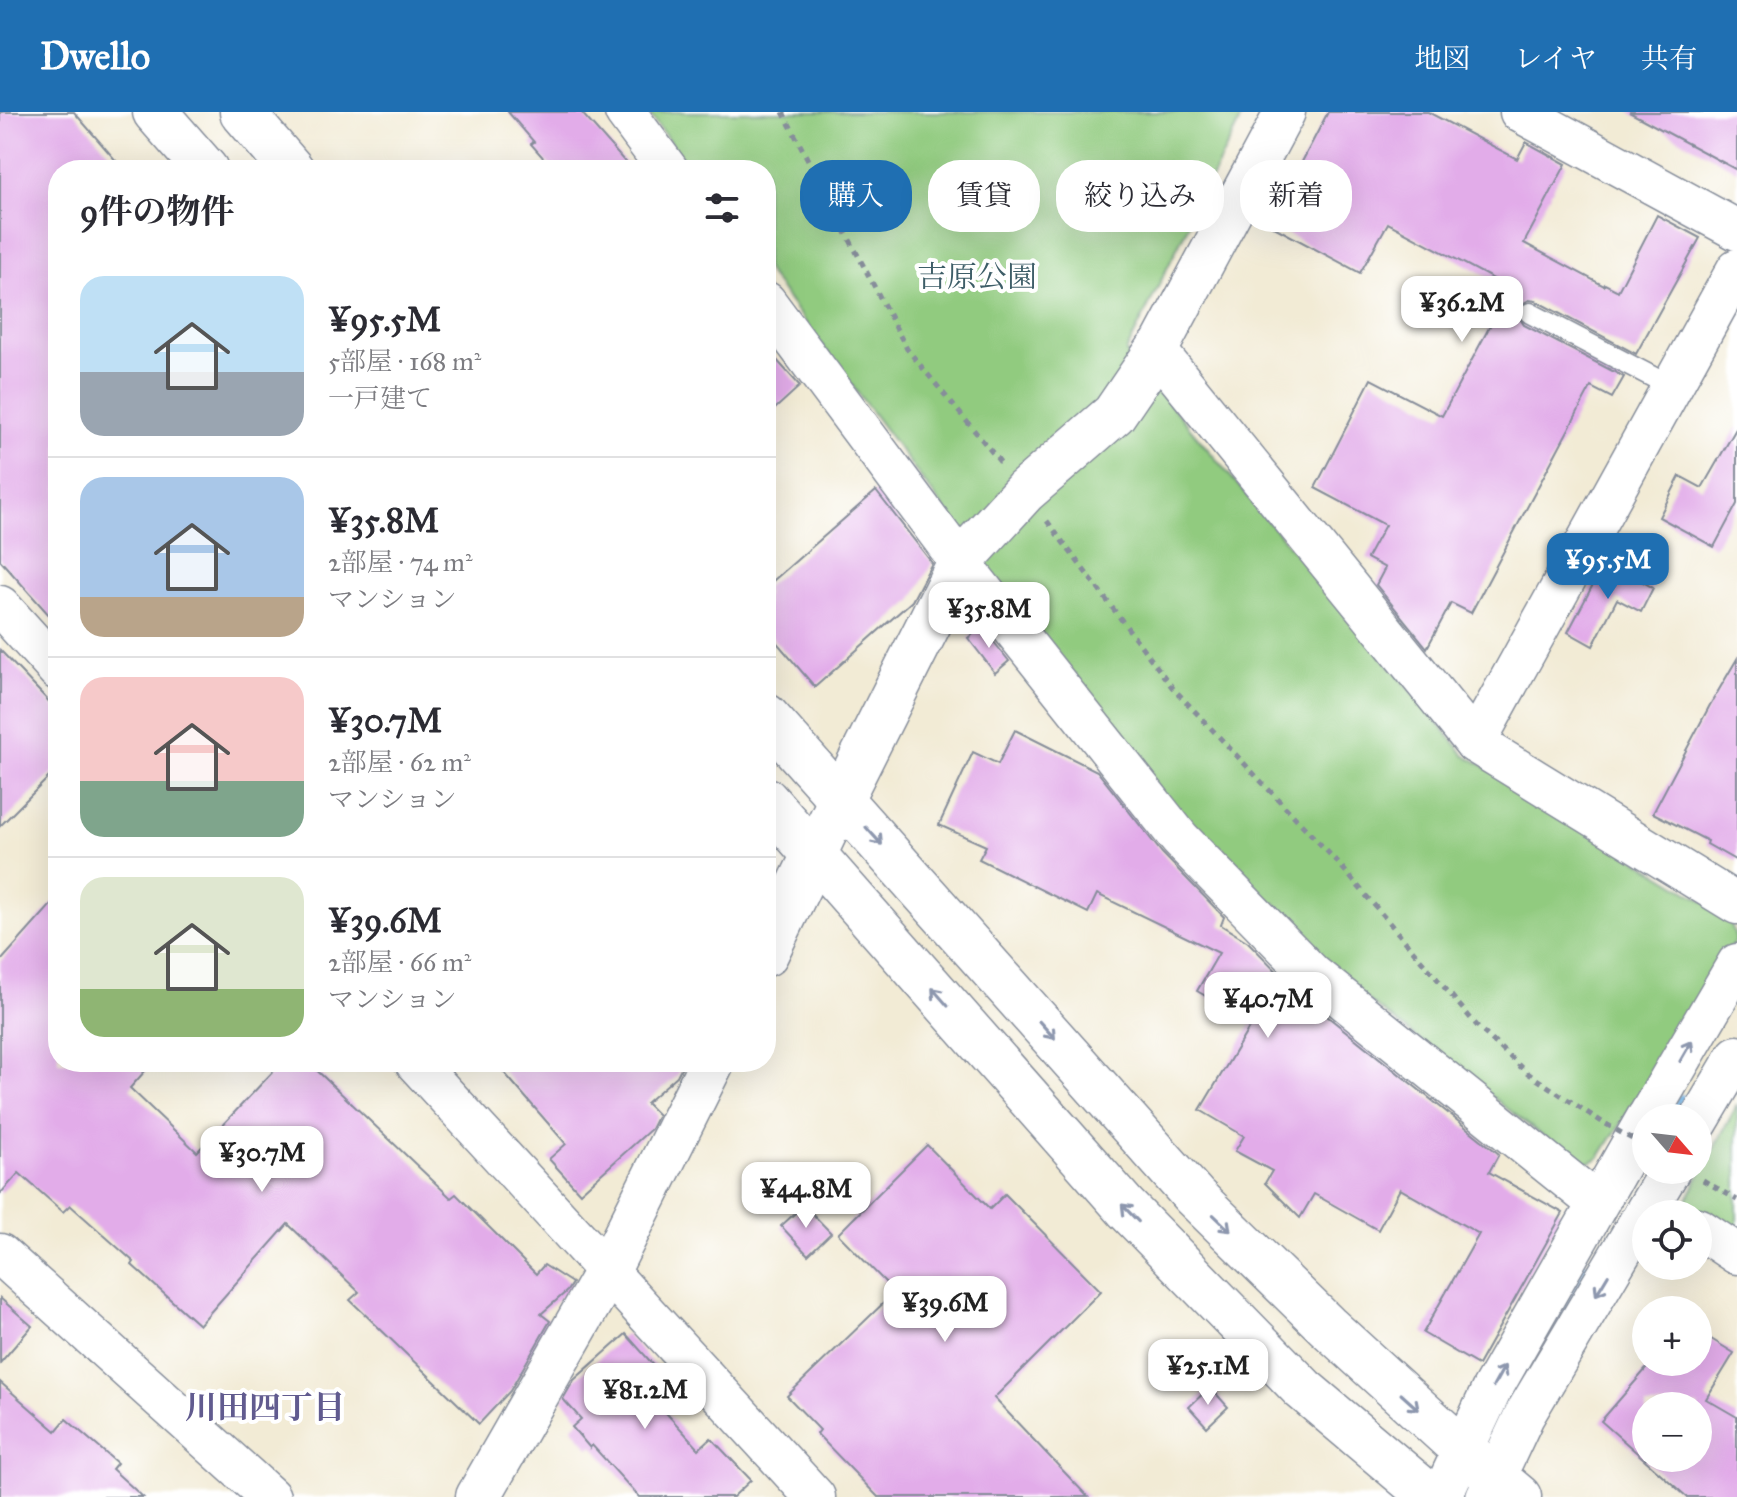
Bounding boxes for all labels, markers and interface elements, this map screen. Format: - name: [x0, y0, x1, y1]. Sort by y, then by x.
- text: Dwello: [40, 33, 150, 79]
- text: 地図: [1414, 41, 1470, 76]
- text: レイヤ: [1514, 41, 1597, 76]
- text: 共有: [1641, 41, 1697, 76]
- chip: 購入: [800, 160, 912, 232]
- chip: 賃貸: [928, 160, 1040, 232]
- chip: 絞り込み: [1056, 160, 1224, 232]
- chip: 新着: [1240, 160, 1352, 232]
- icon: filters: [700, 186, 744, 230]
- text: 9件の物件: [80, 191, 234, 232]
- park label: 吉原公園: [917, 259, 1037, 295]
- pin: ¥36.2M: [1397, 276, 1527, 344]
- text: ¥36.2M: [1419, 286, 1505, 318]
- text: ¥95.5M: [328, 299, 441, 340]
- icon: home: [144, 308, 240, 404]
- text: 5部屋 · 168 m²: [328, 345, 481, 377]
- text: 一戸建て: [328, 382, 432, 414]
- text: ¥35.8M: [328, 500, 439, 541]
- icon: home: [144, 509, 240, 605]
- pin: ¥95.5M: [1543, 533, 1673, 601]
- text: ¥95.5M: [1565, 543, 1651, 575]
- text: 2部屋 · 74 m²: [328, 546, 472, 578]
- pin: ¥35.8M: [924, 582, 1054, 650]
- text: マンション: [328, 583, 457, 615]
- text: ¥35.8M: [947, 592, 1031, 624]
- text: ¥30.7M: [328, 700, 442, 741]
- icon: home: [144, 709, 240, 805]
- text: 2部屋 · 62 m²: [328, 746, 471, 778]
- text: マンション: [328, 783, 457, 815]
- one-way arrow: [865, 826, 883, 846]
- text: ¥39.6M: [328, 900, 442, 941]
- icon: home: [144, 909, 240, 1005]
- text: 2部屋 · 66 m²: [328, 946, 471, 978]
- pin: ¥40.7M: [1203, 972, 1333, 1040]
- text: ¥40.7M: [1222, 982, 1314, 1014]
- text: マンション: [328, 983, 457, 1015]
- one-way arrow: [931, 987, 949, 1007]
- one-way arrow: [1038, 1020, 1056, 1040]
- one-way arrow: [1678, 1040, 1694, 1063]
- north arrow: [1632, 1104, 1712, 1184]
- map controls: [1632, 1104, 1712, 1472]
- pin: ¥30.7M: [197, 1126, 327, 1194]
- text: ¥30.7M: [218, 1136, 306, 1168]
- pin: ¥44.8M: [741, 1162, 871, 1230]
- text: ¥44.8M: [760, 1172, 852, 1204]
- button: locate: [1632, 1200, 1712, 1280]
- one-way arrow: [1121, 1203, 1140, 1223]
- one-way arrow: [1212, 1213, 1231, 1232]
- one-way arrow: [1594, 1273, 1610, 1296]
- pin: ¥39.6M: [880, 1276, 1010, 1344]
- text: ¥39.6M: [902, 1286, 988, 1318]
- button: +: [1632, 1296, 1712, 1376]
- pin: ¥25.1M: [1143, 1339, 1273, 1407]
- text: ¥25.1M: [1166, 1349, 1250, 1381]
- pin: ¥81.2M: [580, 1363, 710, 1431]
- one-way arrow: [1491, 1365, 1507, 1388]
- text: ¥81.2M: [602, 1373, 688, 1405]
- district label: 川田四丁目: [185, 1388, 345, 1427]
- button: −: [1632, 1392, 1712, 1472]
- one-way arrow: [1400, 1393, 1420, 1411]

